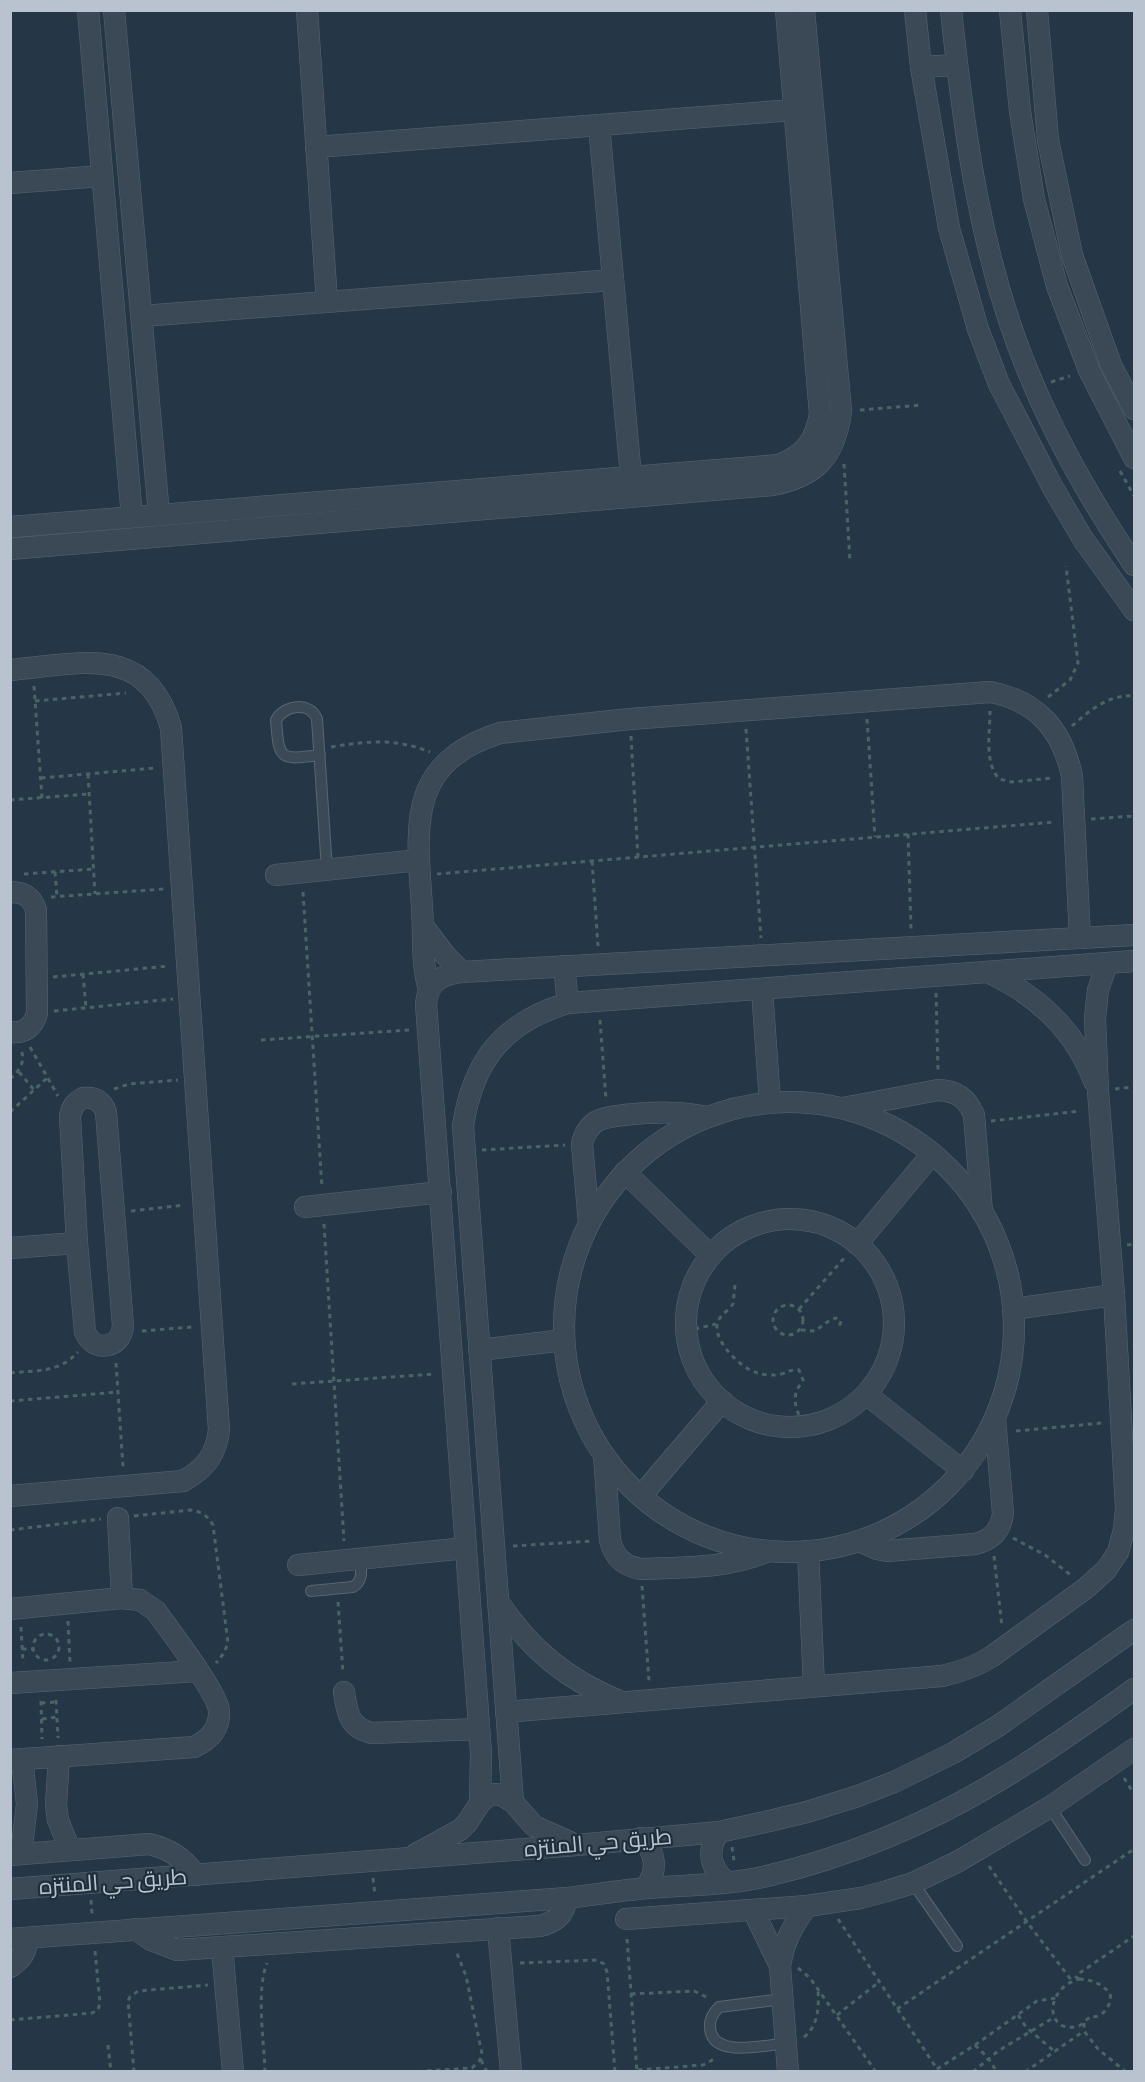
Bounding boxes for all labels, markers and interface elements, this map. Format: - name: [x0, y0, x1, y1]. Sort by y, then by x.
- street label: طريق حي المنتزه: [523, 1826, 673, 1865]
- street label: طريق حي المنتزه: [38, 1866, 188, 1903]

